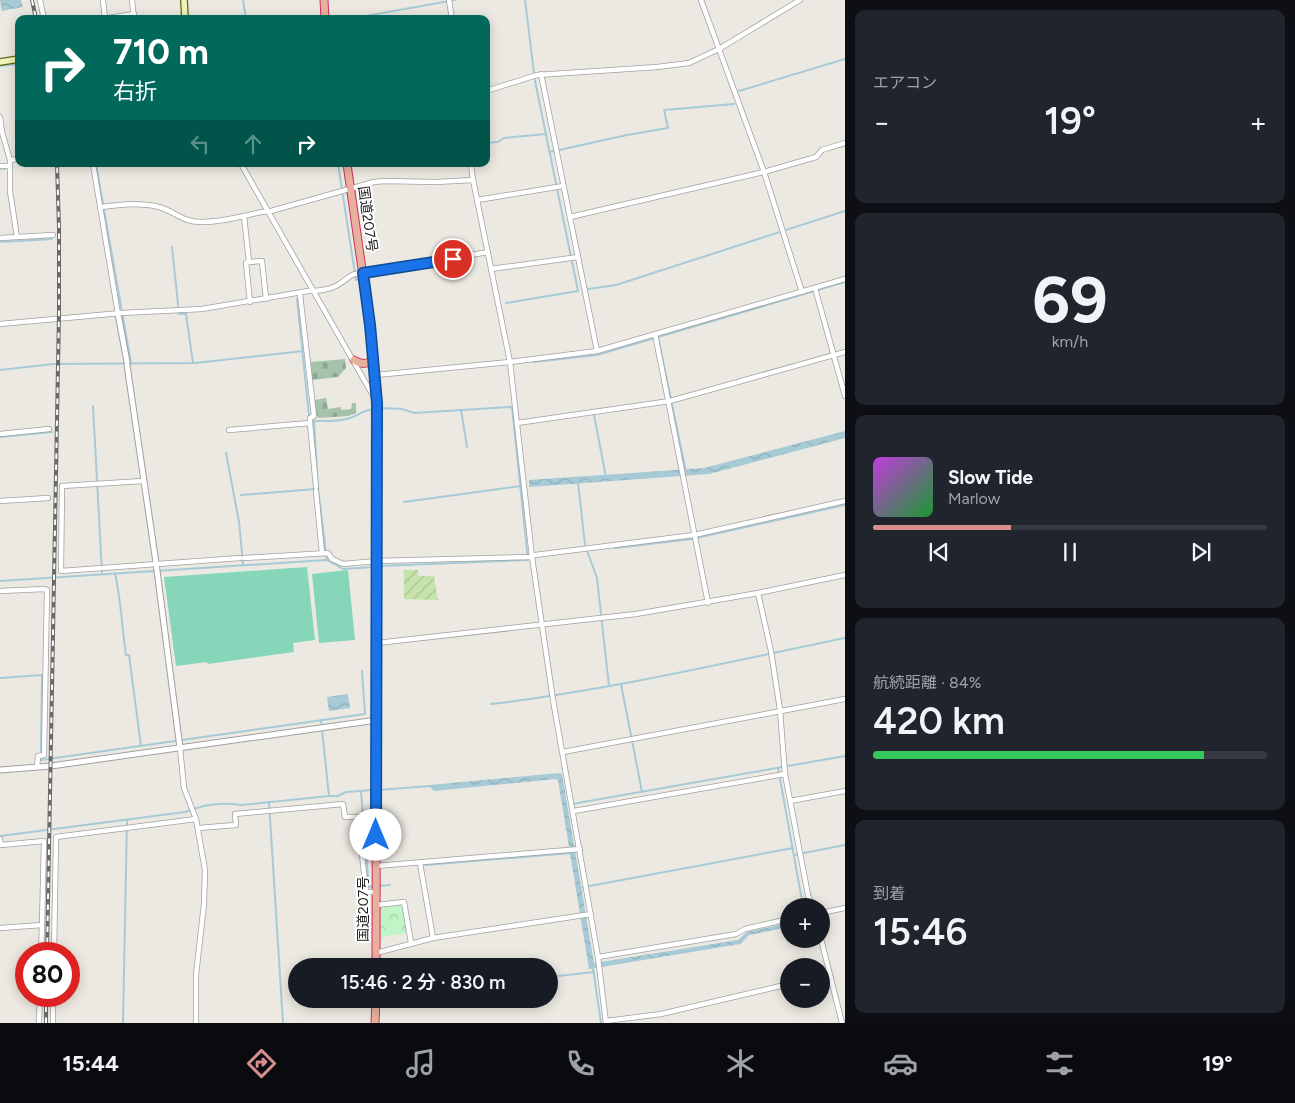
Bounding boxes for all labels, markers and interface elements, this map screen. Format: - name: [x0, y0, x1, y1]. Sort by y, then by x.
- text: 710 m: [113, 31, 209, 73]
- icon: right: [30, 35, 95, 100]
- text: エアコン: [873, 73, 937, 92]
- text: 右折: [113, 78, 157, 105]
- text: 19°: [1044, 98, 1096, 144]
- text: −: [873, 105, 890, 139]
- text: +: [1250, 105, 1267, 139]
- icon: left: [186, 130, 214, 158]
- icon: ahead: [239, 130, 267, 158]
- icon: right: [292, 130, 320, 158]
- street label: 国道207号: [354, 185, 381, 253]
- pin: [432, 238, 474, 280]
- icon: arrive: [439, 245, 467, 273]
- text: 69: [1032, 260, 1108, 338]
- text: km/h: [1052, 332, 1088, 351]
- text: Slow Tide: [948, 466, 1033, 489]
- text: Marlow: [948, 489, 1000, 508]
- icon: previous: [925, 538, 953, 566]
- icon: pause: [1056, 538, 1084, 566]
- icon: next: [1187, 538, 1215, 566]
- text: 航続距離 · 84%: [873, 673, 981, 692]
- text: 420 km: [873, 698, 1005, 744]
- position arrow: [349, 808, 401, 860]
- street label: 国道207号: [355, 876, 372, 942]
- text: 到着: [873, 884, 905, 903]
- map controls: [780, 898, 830, 1008]
- button: +: [780, 898, 830, 948]
- text: 15:46: [873, 909, 967, 955]
- speed limit sign: 80: [15, 942, 80, 1007]
- button: −: [780, 958, 830, 1008]
- text: 15:46 · 2 分 · 830 m: [340, 971, 506, 994]
- icon: directions: [244, 1046, 279, 1081]
- icon: music: [403, 1046, 438, 1081]
- icon: phone: [563, 1046, 598, 1081]
- icon: climate: [723, 1046, 758, 1081]
- icon: car: [883, 1046, 918, 1081]
- icon: filters: [1042, 1046, 1077, 1081]
- text: 15:44: [62, 1050, 119, 1077]
- text: 19°: [1202, 1050, 1233, 1077]

